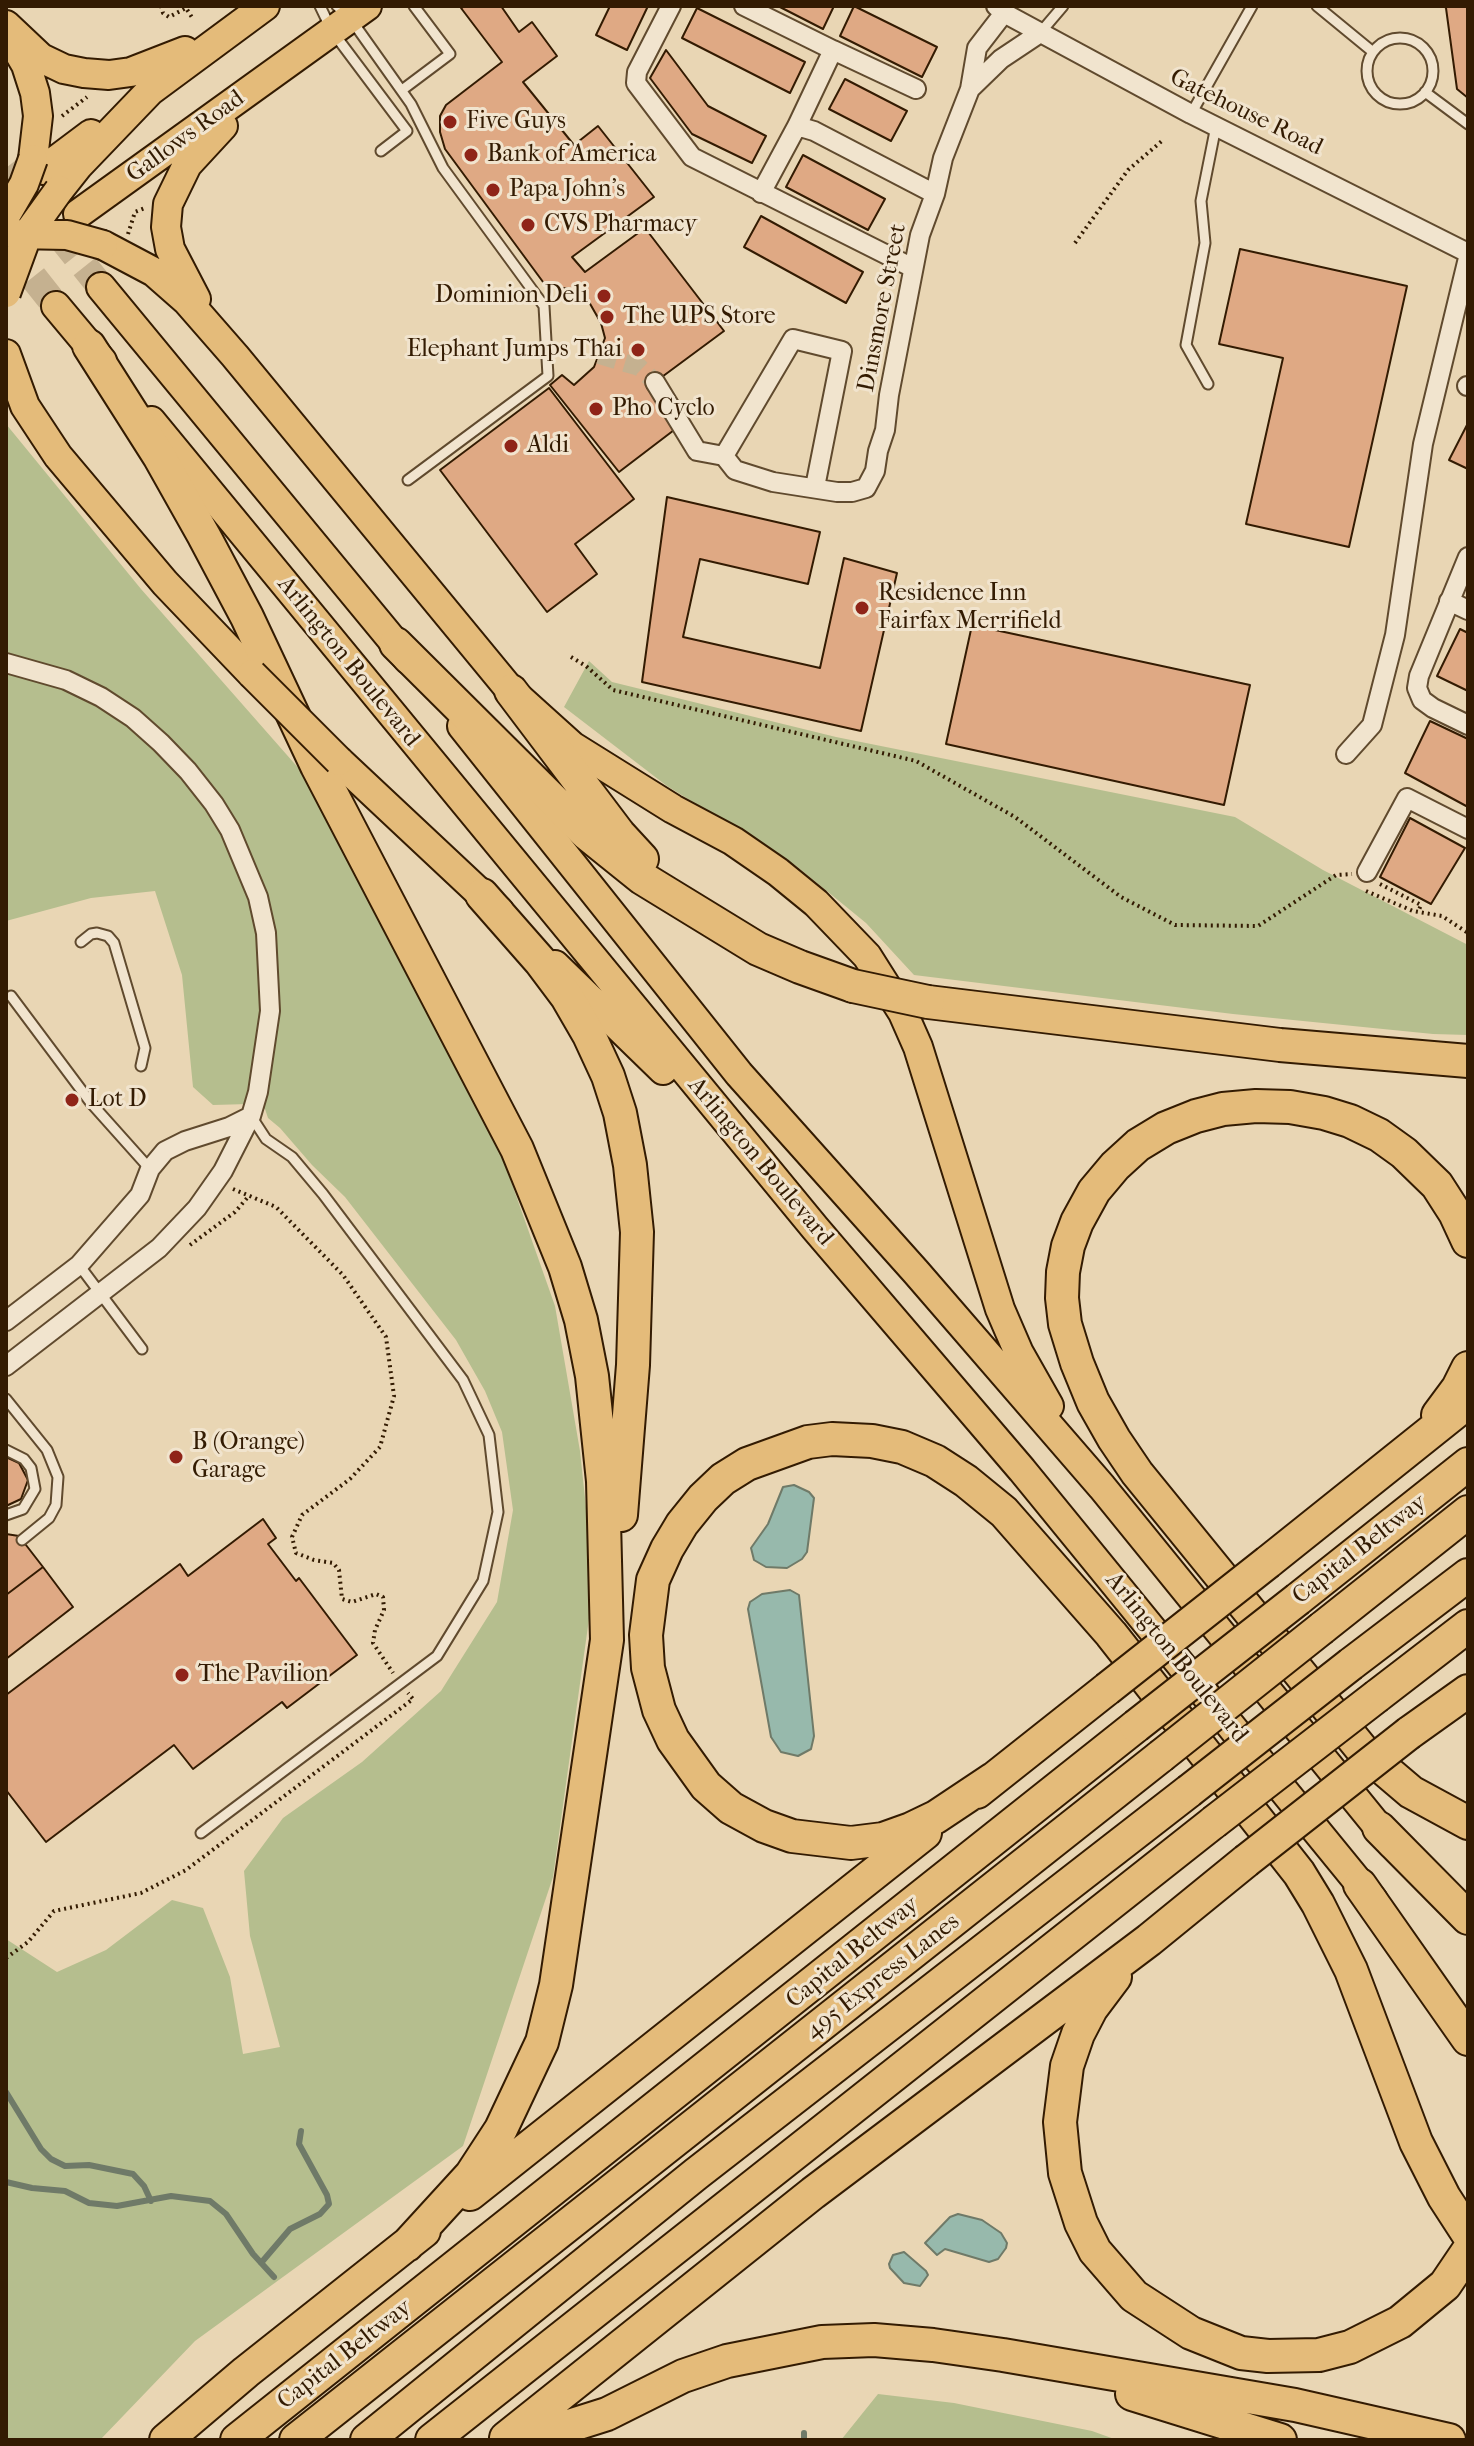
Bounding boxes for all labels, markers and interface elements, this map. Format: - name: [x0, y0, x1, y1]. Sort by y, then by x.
- street label: Gatehouse Road: [1165, 64, 1327, 162]
- street label: Gallows Road: [122, 85, 250, 189]
- place label: Five Guys: [466, 108, 566, 136]
- marker: Five Guys: [441, 113, 459, 131]
- place label: Bank of America: [487, 141, 656, 169]
- marker: Bank of America: [462, 146, 480, 164]
- place label: Papa John's: [509, 176, 625, 204]
- marker: Papa John's: [484, 181, 502, 199]
- place label: CVS Pharmacy: [544, 211, 697, 239]
- marker: CVS Pharmacy: [519, 216, 537, 234]
- street label: Dinsmore Street: [853, 222, 913, 394]
- place label: Dominion Deli: [435, 282, 588, 310]
- marker: Dominion Deli: [595, 287, 613, 305]
- place label: The UPS Store: [623, 303, 776, 331]
- marker: The UPS Store: [598, 308, 616, 326]
- place label: Elephant Jumps Thai: [407, 336, 622, 364]
- marker: Elephant Jumps Thai: [629, 341, 647, 359]
- place label: Pho Cyclo: [612, 395, 715, 423]
- marker: Pho Cyclo: [587, 400, 605, 418]
- place label: Aldi: [527, 432, 569, 460]
- marker: Aldi: [502, 437, 520, 455]
- street label: Arlington Boulevard: [270, 571, 426, 753]
- place label: Residence Inn Fairfax Merrifield: [878, 580, 1062, 636]
- marker: Residence Inn Fairfax Merrifield: [853, 599, 871, 617]
- street label: Arlington Boulevard: [681, 1072, 839, 1252]
- place label: Lot D: [88, 1086, 147, 1114]
- marker: Lot D: [63, 1091, 81, 1109]
- place label: B (Orange) Garage: [192, 1429, 305, 1485]
- marker: B (Orange) Garage: [167, 1448, 185, 1466]
- street label: Capital Beltway: [1287, 1489, 1433, 1611]
- street label: Arlington Boulevard: [1098, 1567, 1254, 1749]
- place label: The Pavilion: [198, 1661, 329, 1689]
- marker: The Pavilion: [173, 1666, 191, 1684]
- street label: Capital Beltway: [781, 1891, 925, 2015]
- street label: 495 Express Lanes: [800, 1908, 966, 2046]
- street label: Capital Beltway: [272, 2294, 418, 2416]

